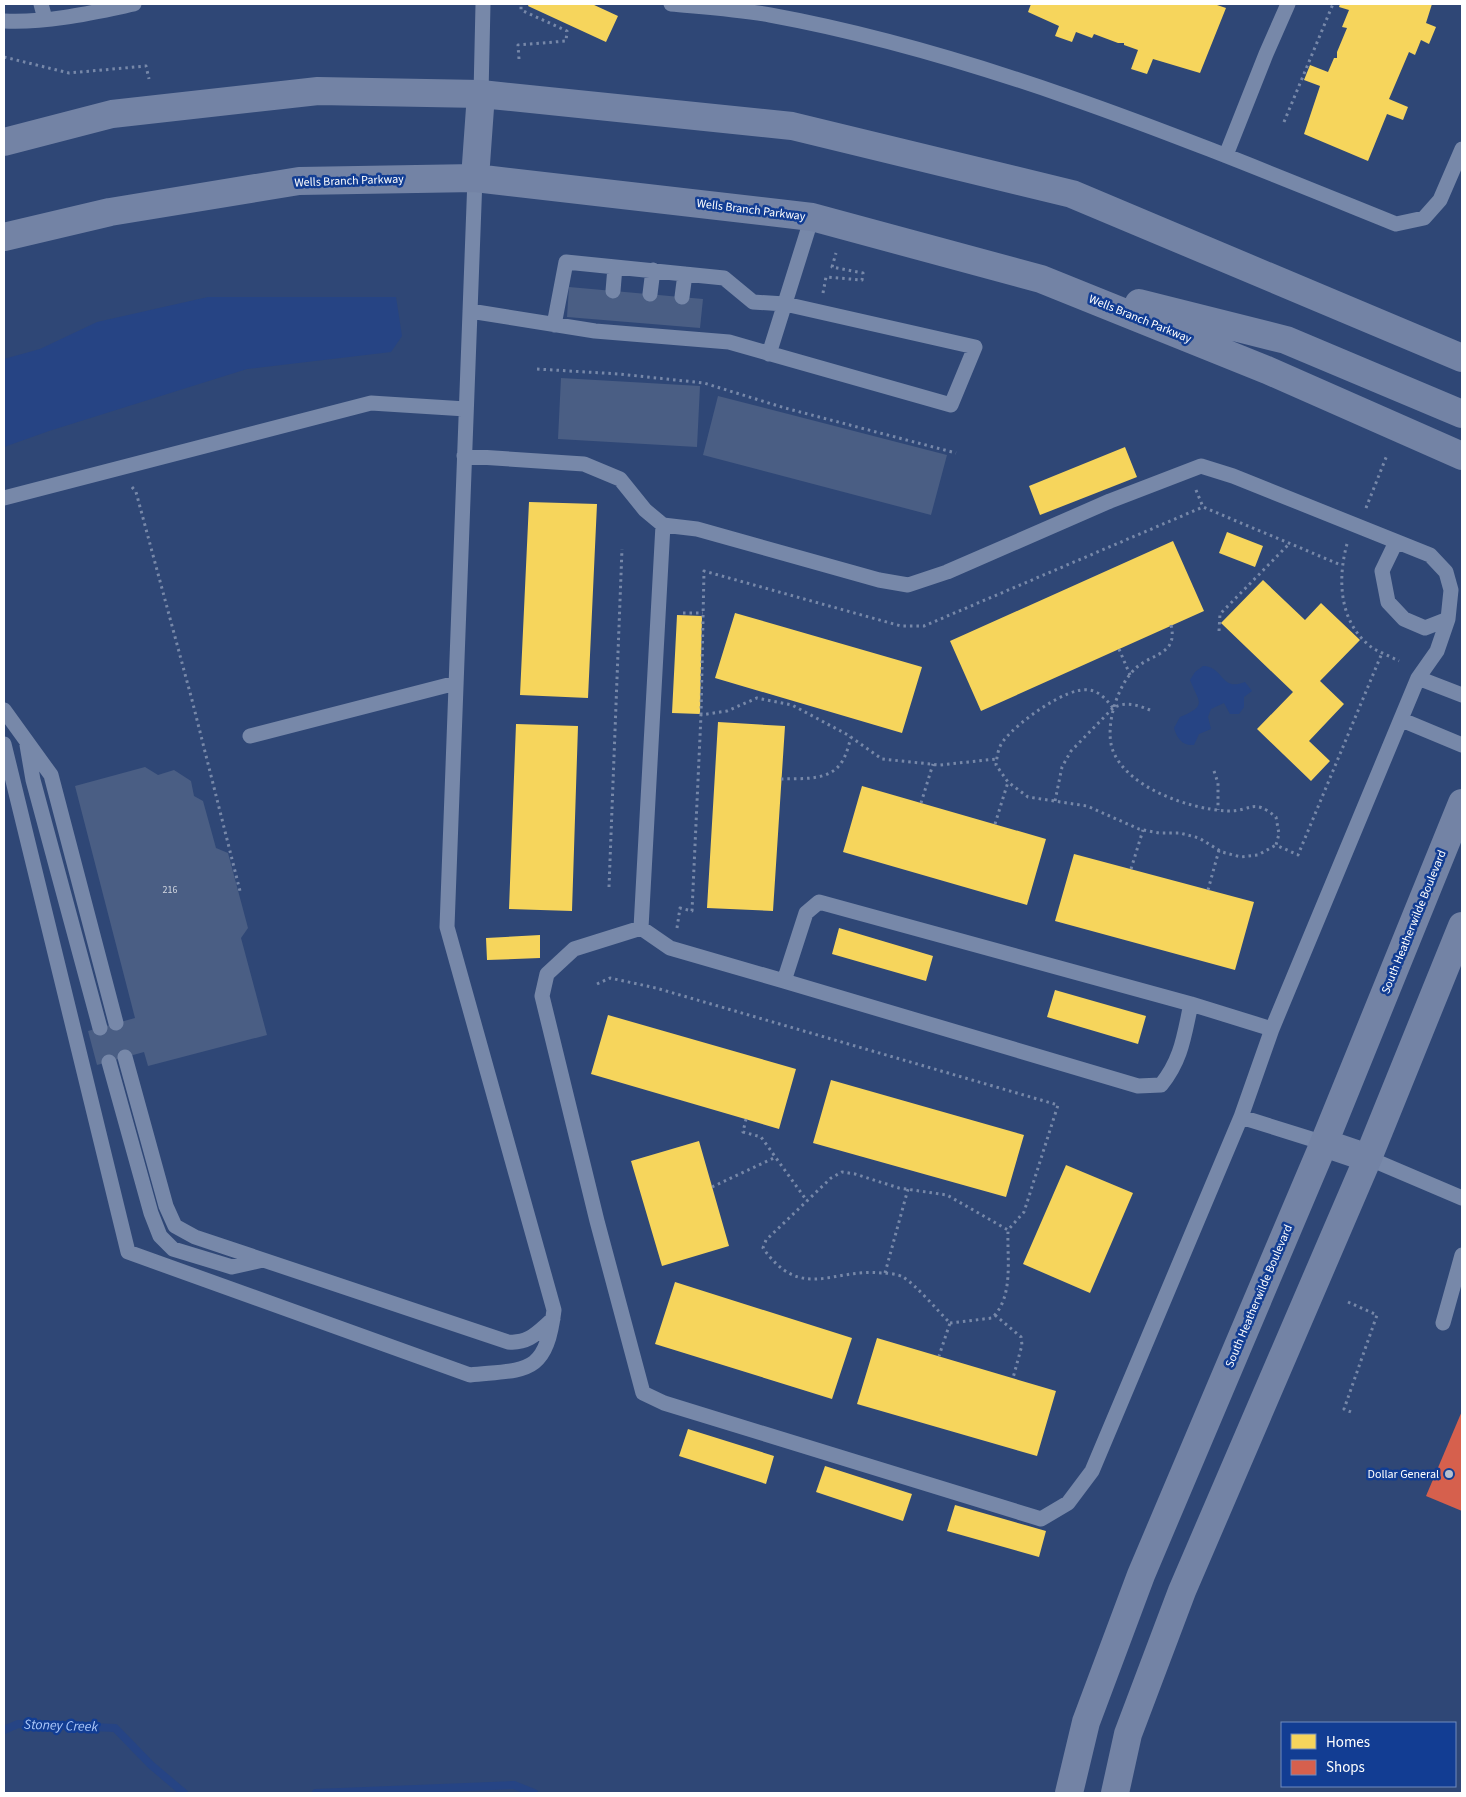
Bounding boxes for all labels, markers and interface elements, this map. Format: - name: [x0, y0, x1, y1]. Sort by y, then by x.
- street label: Wells Branch Parkway: [294, 171, 404, 191]
- street label: Wells Branch Parkway: [696, 195, 807, 225]
- street label: Wells Branch Parkway: [1086, 291, 1194, 348]
- street label: South Heatherwilde Boulevard: [1377, 848, 1451, 996]
- house number: 216: [163, 883, 177, 897]
- street label: South Heatherwilde Boulevard: [1221, 1222, 1297, 1370]
- place label: Dollar General: [1368, 1466, 1439, 1483]
- marker: Dollar General: [1443, 1468, 1455, 1480]
- water label: Stoney Creek: [24, 1715, 99, 1737]
- legend: [1281, 1722, 1456, 1787]
- text: Homes: [1326, 1732, 1370, 1753]
- text: Shops: [1326, 1757, 1365, 1778]

